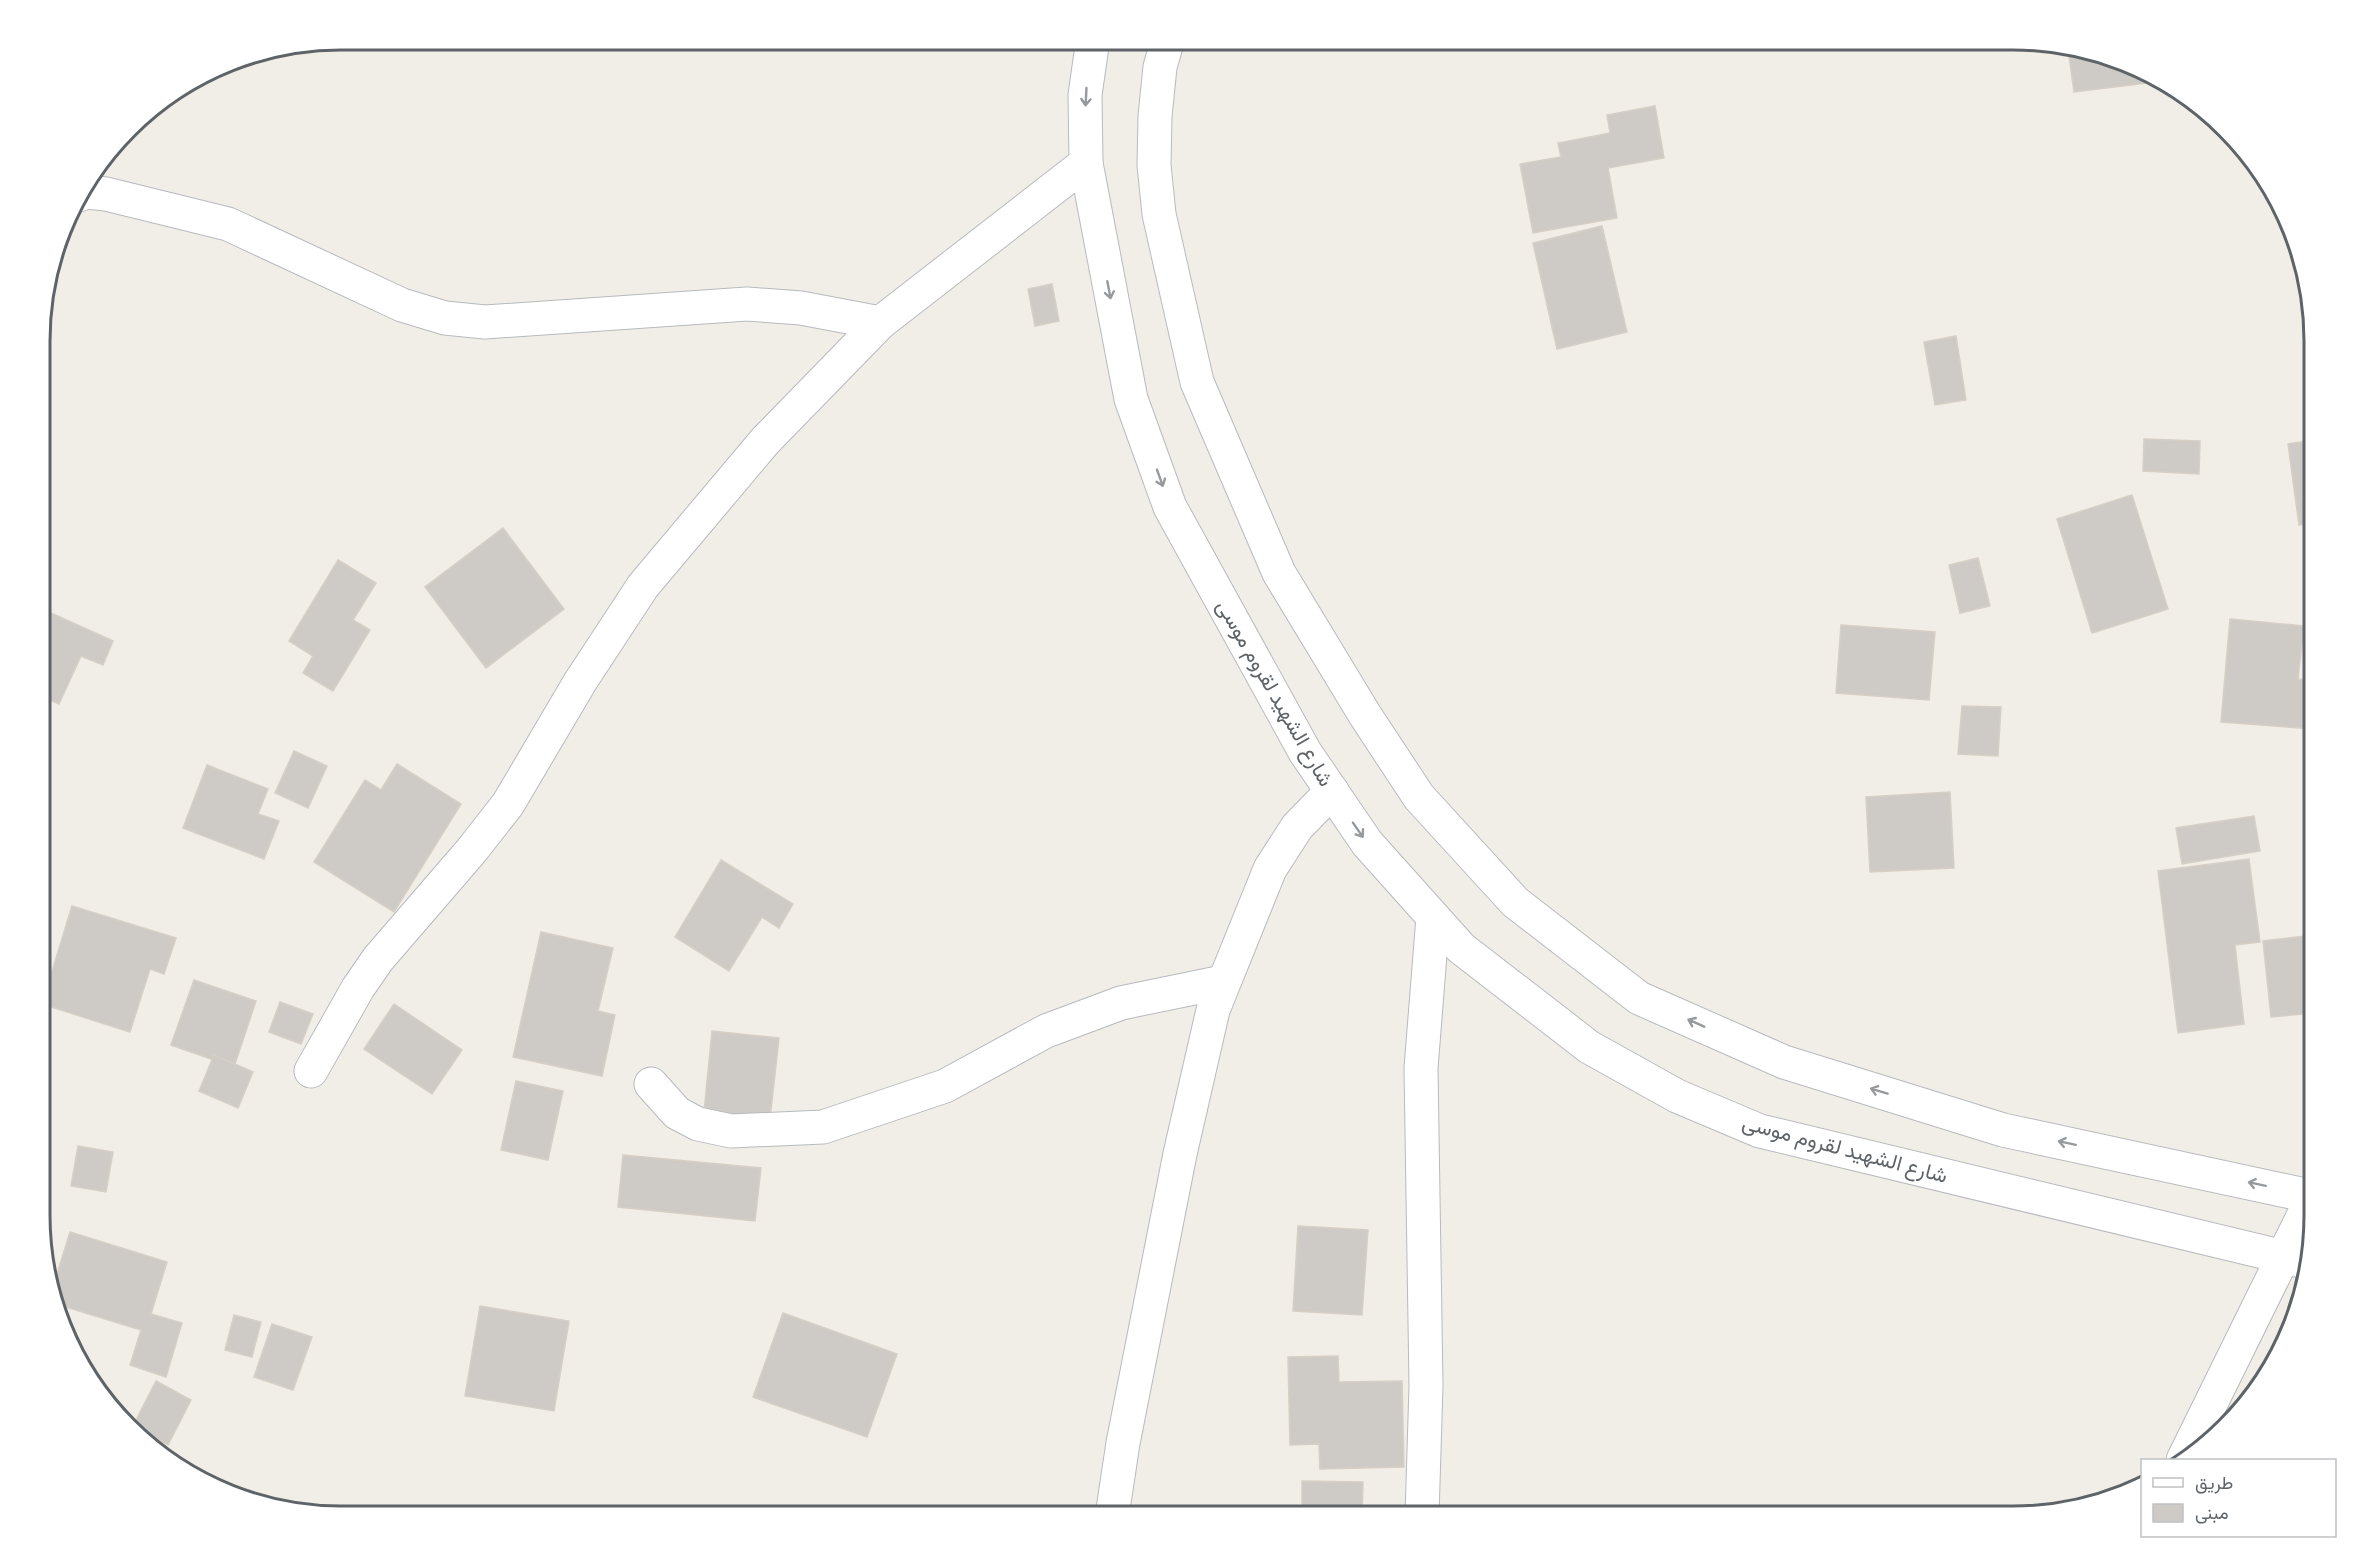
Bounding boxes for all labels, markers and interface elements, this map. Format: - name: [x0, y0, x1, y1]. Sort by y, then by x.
- one-way arrow: [1080, 87, 1091, 106]
- one-way arrow: [1104, 280, 1115, 299]
- one-way arrow: [1155, 468, 1166, 487]
- street label: شارع الشهيد لقروم موسى: [1210, 594, 1341, 792]
- one-way arrow: [1352, 821, 1364, 837]
- one-way arrow: [1688, 1017, 1706, 1028]
- one-way arrow: [1870, 1085, 1889, 1096]
- street label: شارع الشهيد لقروم موسى: [1739, 1107, 1951, 1190]
- one-way arrow: [2057, 1137, 2076, 1149]
- one-way arrow: [2248, 1178, 2267, 1190]
- legend: [2141, 1459, 2336, 1537]
- text: طريق: [2195, 1470, 2233, 1495]
- text: مبنى: [2195, 1500, 2229, 1525]

